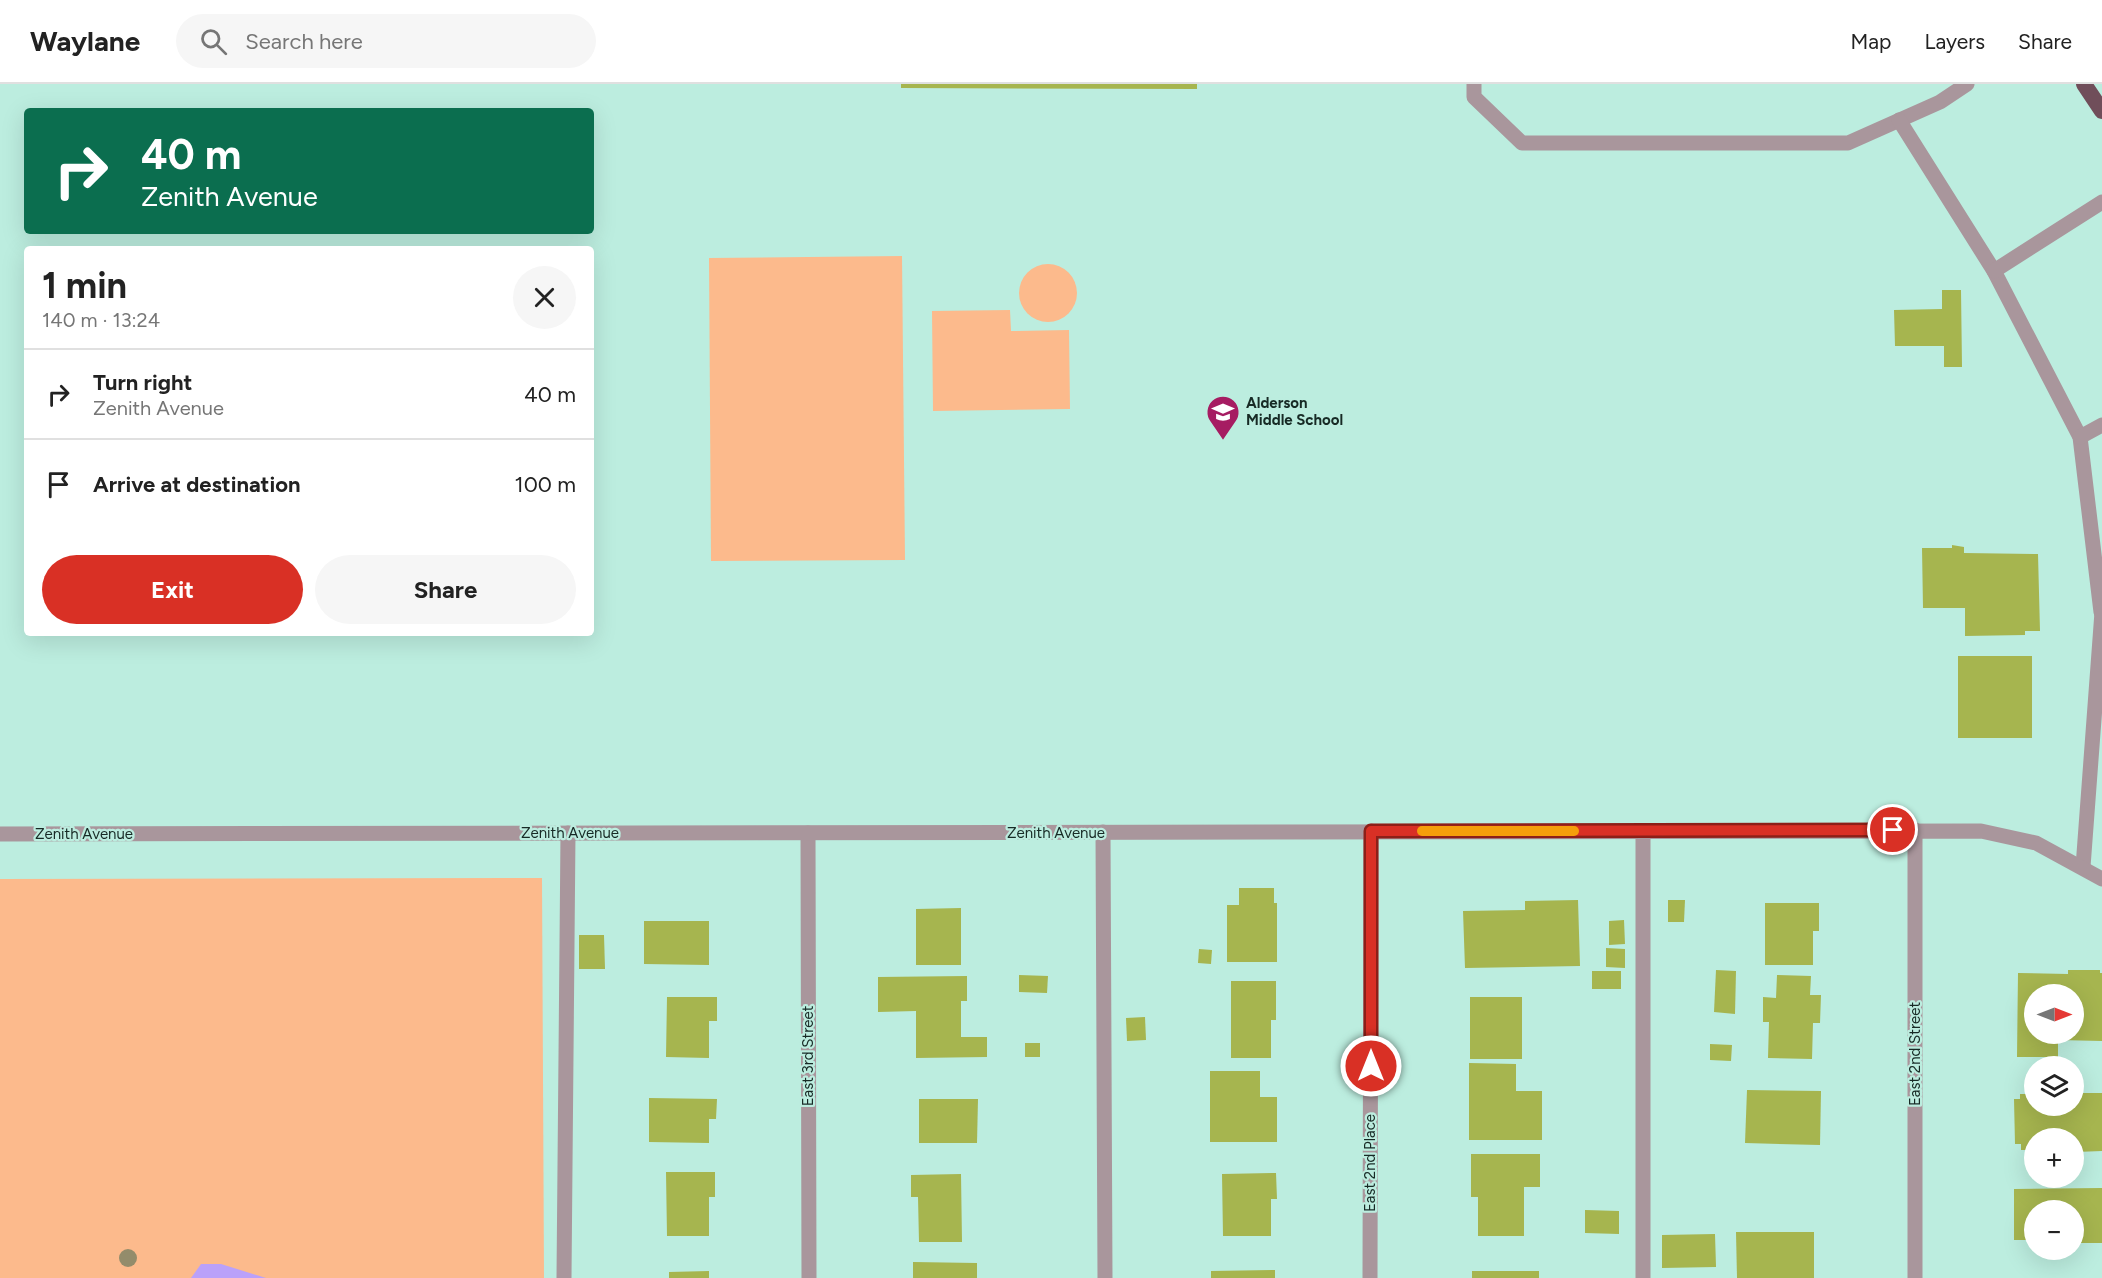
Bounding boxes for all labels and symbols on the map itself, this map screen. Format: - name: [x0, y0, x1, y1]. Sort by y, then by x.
- school or university icon: Alderson Middle School: [1205, 394, 1241, 441]
- place label: Alderson Middle School: [1246, 394, 1343, 429]
- pin: [1867, 804, 1918, 855]
- street label: Zenith Avenue: [521, 824, 619, 842]
- street label: Zenith Avenue: [1007, 824, 1105, 842]
- street label: Zenith Avenue: [35, 825, 133, 843]
- north arrow: [2024, 984, 2084, 1044]
- street label: East 2nd Street: [1906, 1002, 1924, 1106]
- street label: East 3rd Street: [799, 1005, 817, 1106]
- position arrow: [1339, 1034, 1403, 1098]
- street label: East 2nd Place: [1361, 1114, 1379, 1212]

